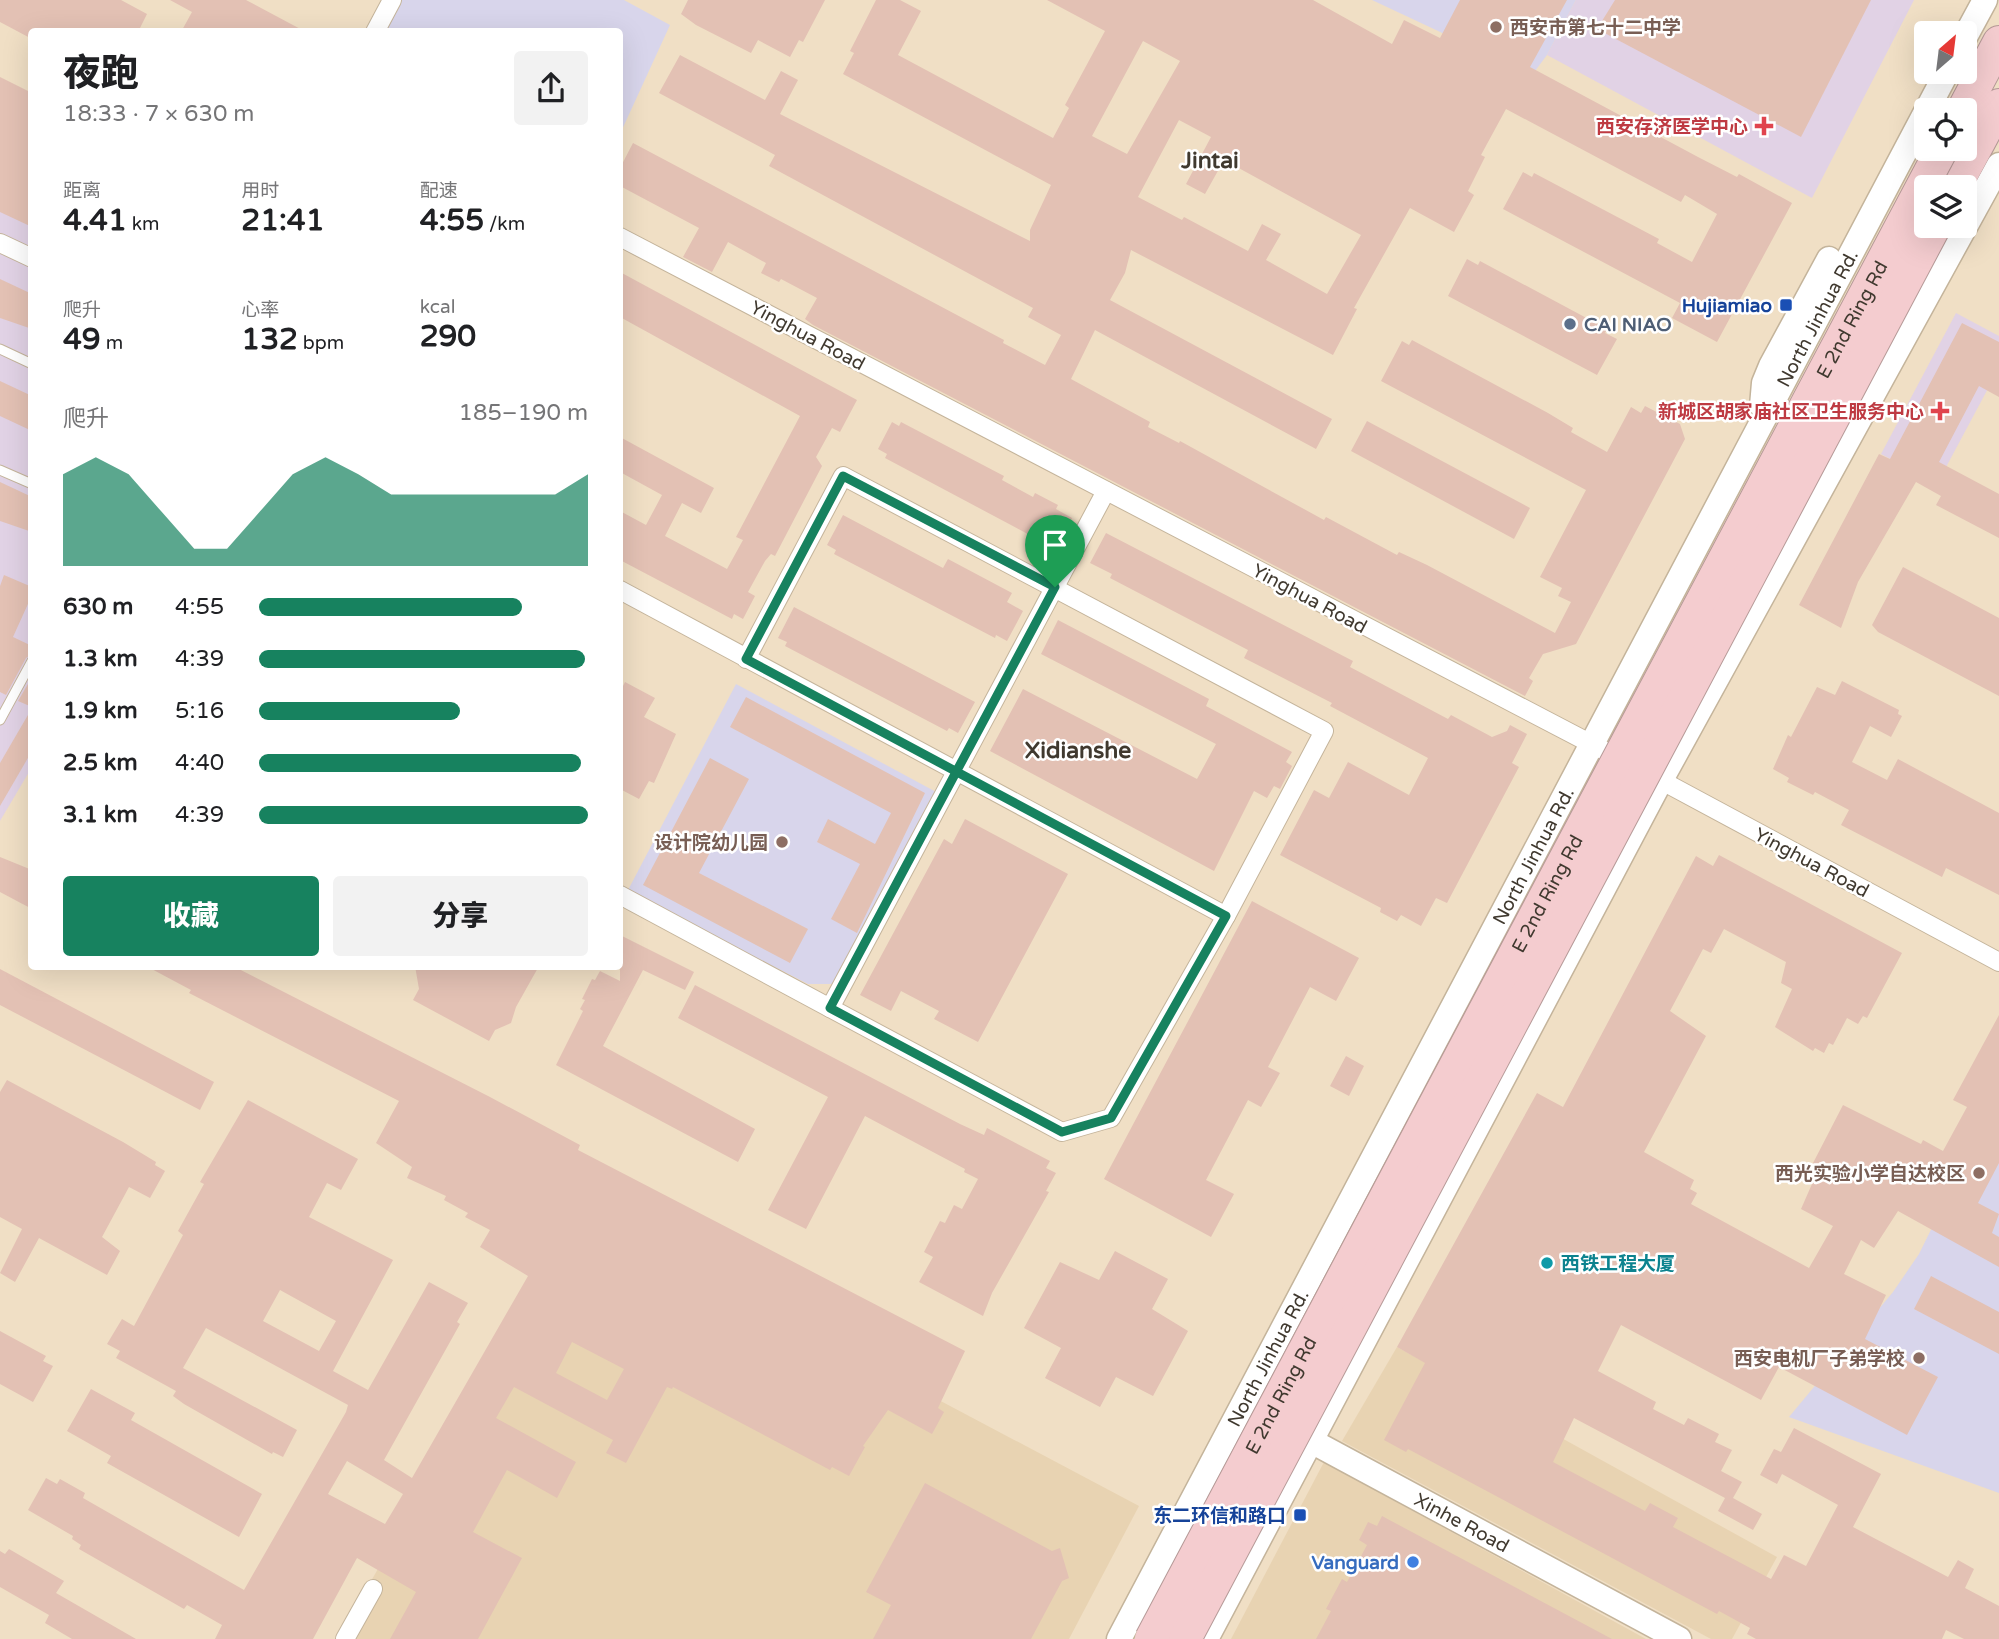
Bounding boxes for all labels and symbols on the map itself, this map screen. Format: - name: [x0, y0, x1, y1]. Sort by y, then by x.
- place label: 西安市第七十二中学: [1510, 17, 1681, 39]
- marker: 西安市第七十二中学: [1488, 19, 1504, 35]
- north arrow: [1914, 21, 1978, 84]
- place label: 西安存济医学中心: [1596, 116, 1748, 138]
- marker: 西安存济医学中心: [1754, 116, 1774, 136]
- district label: Jintai: [1180, 147, 1239, 175]
- street label: North Jinhua Rd.: [1773, 246, 1863, 391]
- street label: E 2nd Ring Rd: [1812, 257, 1893, 382]
- place label: Hujiamiao: [1682, 295, 1772, 318]
- street label: Yinghua Road: [746, 296, 869, 375]
- marker: Hujiamiao: [1778, 297, 1794, 313]
- place label: CAI NIAO: [1584, 314, 1672, 336]
- marker: CAI NIAO: [1562, 316, 1578, 332]
- place label: 新城区胡家庙社区卫生服务中心: [1658, 401, 1924, 423]
- marker: 新城区胡家庙社区卫生服务中心: [1930, 401, 1950, 421]
- pin: [1025, 515, 1085, 587]
- street label: Yinghua Road: [1248, 559, 1371, 638]
- district label: Xidianshe: [1025, 737, 1131, 765]
- street label: North Jinhua Rd.: [1489, 784, 1579, 928]
- street label: Yinghua Road: [1750, 823, 1873, 902]
- street label: E 2nd Ring Rd: [1507, 831, 1588, 957]
- place label: 设计院幼儿园: [654, 832, 768, 854]
- marker: 设计院幼儿园: [774, 834, 790, 850]
- place label: 西光实验小学自达校区: [1775, 1163, 1965, 1185]
- marker: 西光实验小学自达校区: [1971, 1165, 1987, 1181]
- place label: 西铁工程大厦: [1561, 1253, 1675, 1275]
- marker: 西铁工程大厦: [1539, 1255, 1555, 1271]
- street label: North Jinhua Rd.: [1223, 1286, 1314, 1431]
- street label: E 2nd Ring Rd: [1241, 1333, 1321, 1458]
- place label: 西安电机厂子弟学校: [1734, 1348, 1905, 1370]
- marker: 西安电机厂子弟学校: [1911, 1350, 1927, 1366]
- street label: Xinhe Road: [1410, 1489, 1513, 1557]
- place label: 东二环信和路口: [1153, 1505, 1286, 1527]
- marker: 东二环信和路口: [1292, 1507, 1308, 1523]
- place label: Vanguard: [1311, 1552, 1399, 1575]
- marker: Vanguard: [1405, 1554, 1421, 1570]

